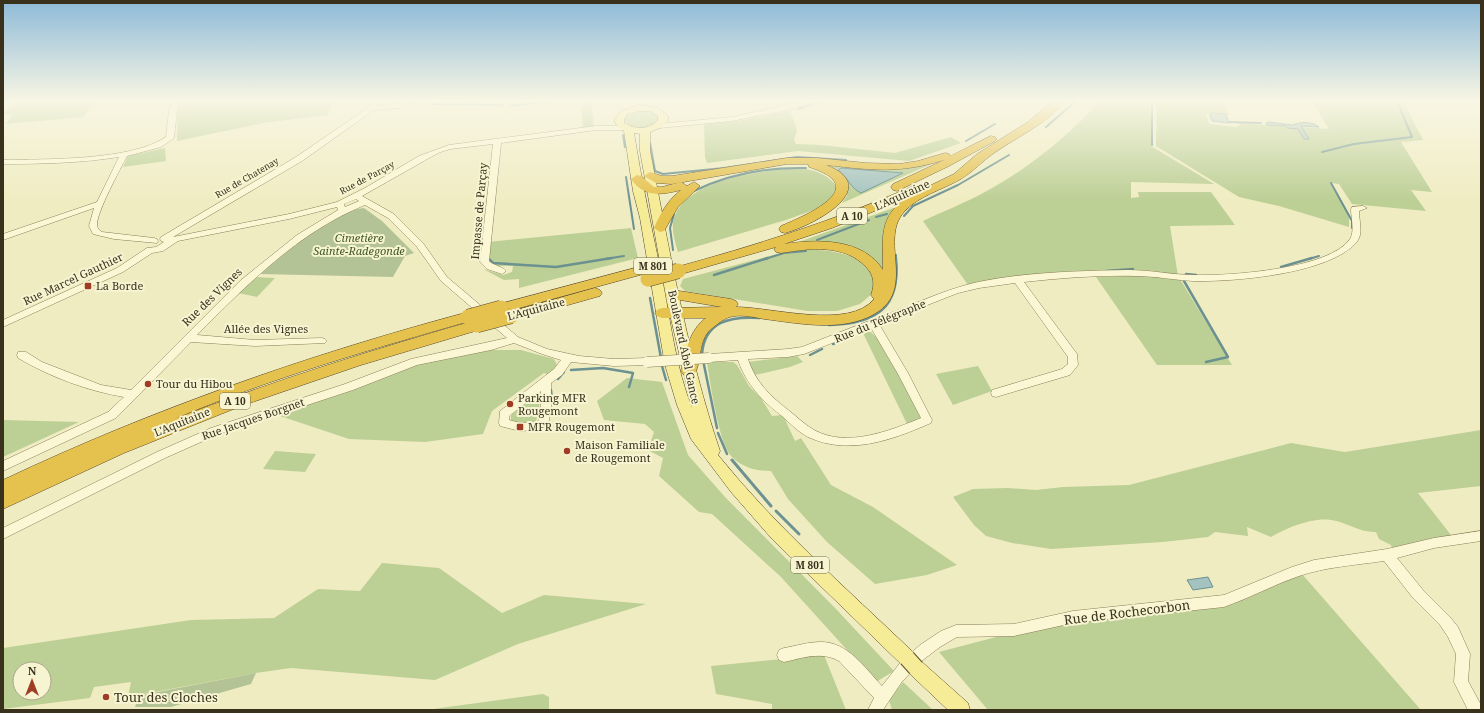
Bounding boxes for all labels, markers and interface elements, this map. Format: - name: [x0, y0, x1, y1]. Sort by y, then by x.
- street label: Rue de Chatenay: [213, 154, 282, 201]
- street label: Rue de Parçay: [337, 157, 397, 198]
- street label: Impasse de Parçay: [467, 161, 490, 260]
- street label: L'Aquitaine: [872, 176, 932, 213]
- road number: A 10: [837, 208, 867, 224]
- park label: Cimetière Sainte-Radegonde: [313, 230, 405, 258]
- street label: Rue Marcel Gauthier: [20, 248, 126, 308]
- road number: M 801: [634, 258, 672, 274]
- street label: Rue des Vignes: [178, 264, 245, 329]
- place label: La Borde: [96, 278, 143, 293]
- marker: La Borde: [83, 281, 93, 291]
- street label: Boulevard Abel Gance: [665, 288, 704, 405]
- street label: L'Aquitaine: [505, 294, 566, 323]
- street label: Rue du Télégraphe: [832, 295, 928, 346]
- street label: Allée des Vignes: [224, 321, 308, 336]
- place label: Tour du Hibou: [156, 376, 233, 391]
- marker: Tour du Hibou: [143, 379, 153, 389]
- place label: Parking MFR Rougemont: [518, 390, 587, 418]
- road number: A 10: [220, 393, 250, 409]
- street label: Rue Jacques Borgnet: [200, 394, 306, 443]
- marker: Parking MFR Rougemont: [505, 399, 515, 409]
- street label: L'Aquitaine: [152, 403, 212, 440]
- place label: MFR Rougemont: [528, 419, 615, 434]
- marker: MFR Rougemont: [515, 422, 525, 432]
- place label: Maison Familiale de Rougemont: [575, 437, 665, 465]
- marker: Maison Familiale de Rougemont: [562, 446, 572, 456]
- road number: M 801: [791, 557, 829, 573]
- street label: Rue de Rochecorbon: [1063, 595, 1192, 629]
- north arrow: [12, 661, 52, 701]
- text: N: [28, 663, 37, 678]
- place label: Tour des Cloches: [114, 688, 218, 706]
- marker: Tour des Cloches: [101, 692, 111, 702]

